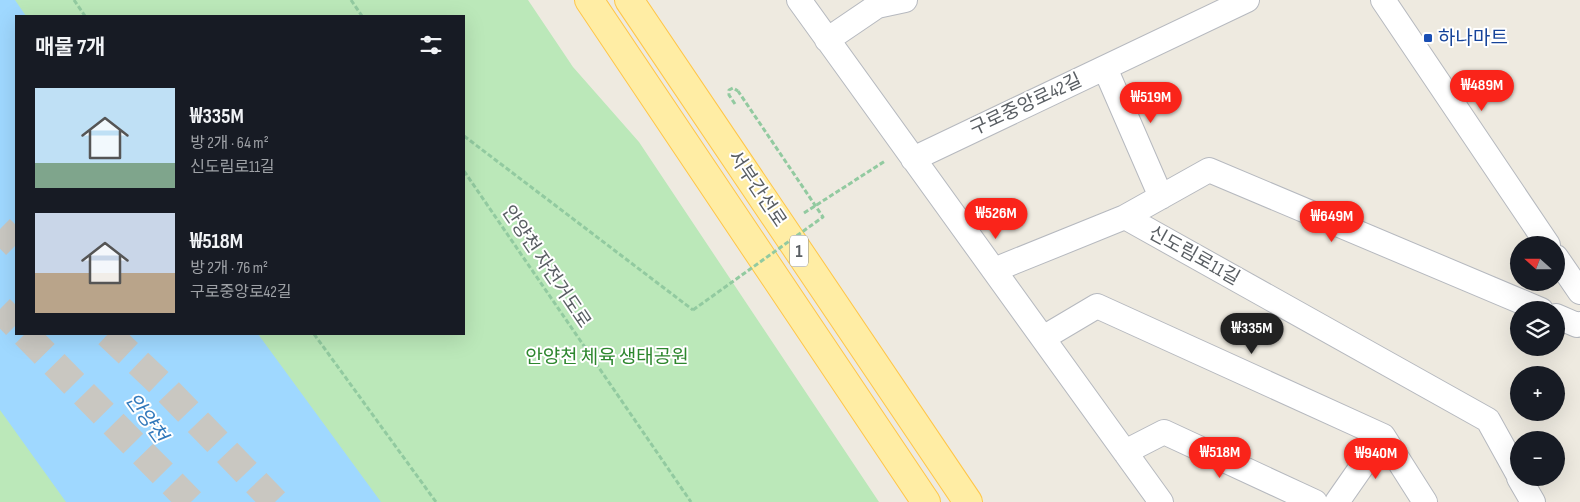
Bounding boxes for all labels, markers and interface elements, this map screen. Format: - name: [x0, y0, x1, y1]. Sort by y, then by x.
- place label: 하나마트: [1438, 27, 1508, 50]
- icon: filters: [417, 31, 445, 59]
- marker: 하나마트: [1422, 32, 1434, 44]
- text: 매물 7개: [35, 35, 105, 60]
- street label: 구로중앙로42길: [966, 69, 1086, 141]
- pin: ₩489M: [1447, 70, 1517, 112]
- text: ₩489M: [1461, 76, 1503, 95]
- pin: ₩519M: [1116, 82, 1186, 124]
- text: ₩519M: [1131, 88, 1171, 107]
- text: ₩335M: [190, 104, 244, 129]
- icon: home: [75, 108, 135, 168]
- text: 방 2개 · 64 m²: [190, 134, 269, 153]
- street label: 서부간선로: [723, 146, 791, 232]
- text: 신도림로11길: [190, 158, 275, 177]
- pin: ₩526M: [961, 198, 1031, 240]
- pin: ₩649M: [1297, 200, 1367, 243]
- street label: 안양천 자전거도로: [497, 201, 595, 333]
- text: ₩526M: [975, 204, 1017, 223]
- text: ₩649M: [1311, 207, 1353, 226]
- street label: 신도림로11길: [1144, 222, 1244, 290]
- text: ₩518M: [190, 229, 243, 254]
- icon: home: [75, 233, 135, 293]
- road number: 1: [790, 236, 808, 266]
- north arrow: [1510, 236, 1565, 291]
- map controls: [1510, 236, 1565, 486]
- text: 방 2개 · 76 m²: [190, 259, 268, 278]
- text: 구로중앙로42길: [190, 283, 292, 302]
- button: layers: [1510, 301, 1565, 356]
- pin: ₩335M: [1217, 312, 1287, 355]
- text: ₩335M: [1232, 319, 1272, 338]
- park label: 안양천 체육 생태공원: [525, 346, 689, 369]
- button: +: [1510, 366, 1565, 421]
- water label: 안양천: [120, 389, 173, 449]
- button: −: [1510, 431, 1565, 486]
- pin: ₩518M: [1185, 436, 1255, 479]
- pin: ₩940M: [1341, 438, 1411, 480]
- text: ₩518M: [1200, 443, 1240, 462]
- text: ₩940M: [1355, 444, 1397, 463]

